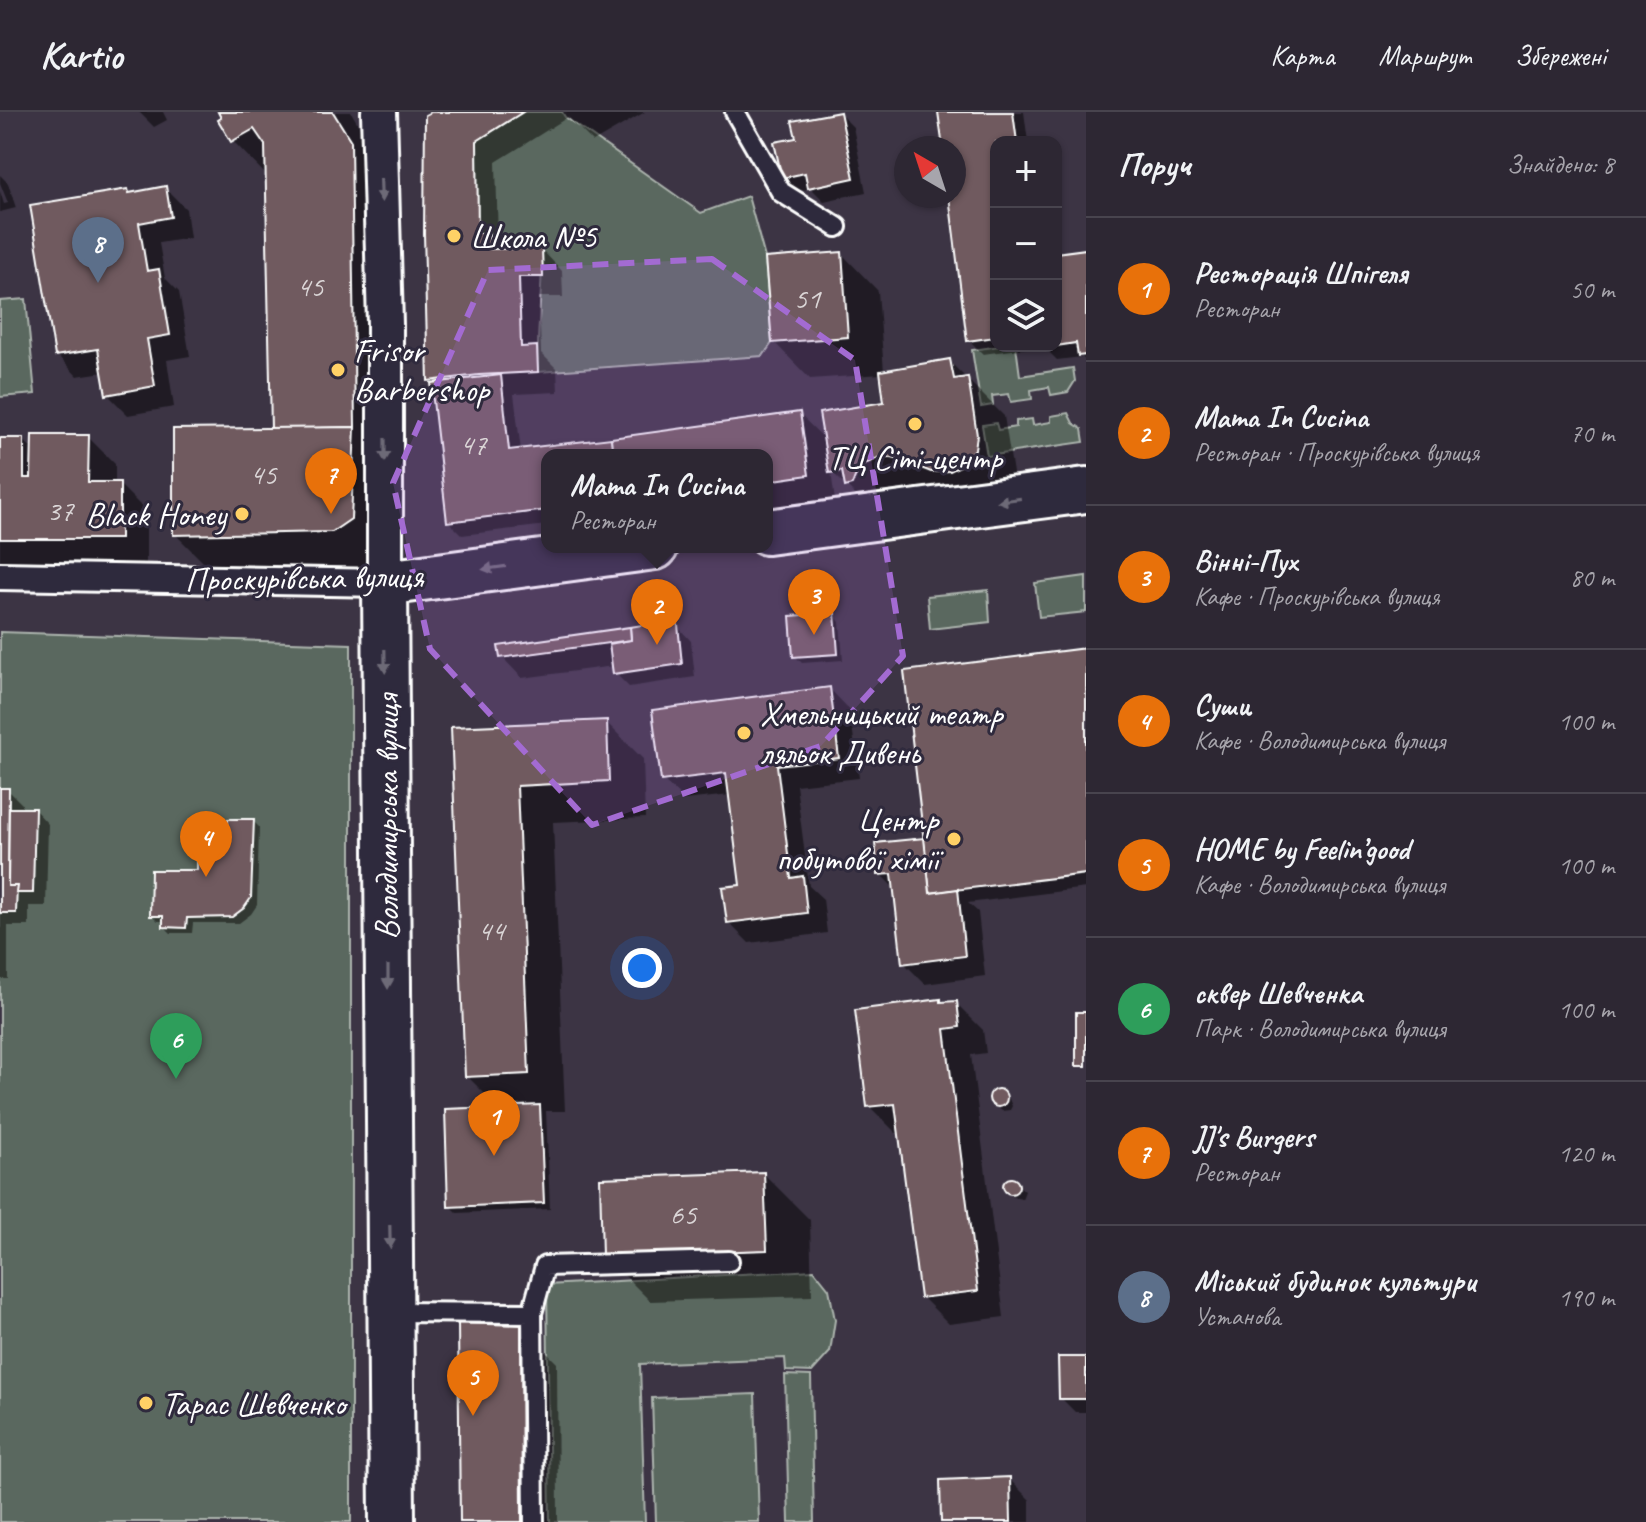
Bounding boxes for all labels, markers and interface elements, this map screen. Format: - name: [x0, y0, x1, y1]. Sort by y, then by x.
- text: Kartio: [40, 32, 122, 79]
- text: Карта: [1270, 38, 1334, 73]
- text: Маршрут: [1378, 38, 1471, 73]
- text: Збережені: [1515, 38, 1606, 73]
- north arrow: [894, 136, 966, 208]
- map controls: [990, 136, 1062, 352]
- button: +: [990, 136, 1062, 208]
- text: Поруч: [1118, 143, 1191, 186]
- text: Знайдено: 8: [1507, 148, 1614, 181]
- one-way arrow: [375, 178, 388, 203]
- button: −: [990, 208, 1062, 280]
- place label: Школа №5: [470, 215, 598, 258]
- pin: 8: [72, 217, 124, 283]
- marker: Школа №5: [445, 227, 463, 245]
- text: Ресторація Шпігеля: [1194, 254, 1408, 292]
- house number: 45: [297, 267, 325, 305]
- text: 1: [1138, 273, 1150, 306]
- text: 50 m: [1570, 273, 1614, 306]
- house number: 51: [794, 279, 822, 317]
- button: layers: [990, 280, 1062, 352]
- text: Ресторан: [1194, 292, 1279, 325]
- place label: Frisor Barbershop: [354, 329, 491, 411]
- marker: Frisor Barbershop: [329, 361, 347, 379]
- text: Mama In Cucina: [1194, 398, 1368, 436]
- marker: ТЦ Сіті-центр: [906, 415, 924, 433]
- text: 2: [1138, 417, 1150, 450]
- text: 70 m: [1570, 417, 1614, 450]
- house number: 47: [460, 425, 488, 463]
- place label: ТЦ Сіті-центр: [828, 436, 1004, 479]
- text: Ресторан · Проскурівська вулиця: [1194, 436, 1479, 469]
- one-way arrow: [379, 438, 391, 463]
- pin: 7: [305, 448, 357, 514]
- popup: [541, 449, 773, 553]
- house number: 45: [250, 455, 278, 493]
- text: Mama In Cucina: [570, 466, 744, 504]
- house number: 37: [47, 491, 75, 529]
- place label: Black Honey: [86, 493, 228, 536]
- one-way arrow: [996, 494, 1021, 507]
- text: Ресторан: [570, 504, 655, 537]
- marker: Black Honey: [233, 505, 251, 523]
- text: Вінні-Пух: [1194, 542, 1297, 580]
- street label: Проскурівська вулиця: [184, 554, 425, 601]
- text: 3: [1138, 561, 1150, 594]
- text: 80 m: [1570, 561, 1614, 594]
- one-way arrow: [481, 562, 506, 575]
- pin: 3: [788, 569, 840, 635]
- pin: 2: [631, 579, 683, 645]
- text: Кафе · Проскурівська вулиця: [1194, 580, 1440, 613]
- one-way arrow: [379, 649, 391, 674]
- text: Суши: [1194, 686, 1251, 724]
- street label: Володимирська вулиця: [365, 692, 408, 940]
- place label: Хмельницький театр ляльок Дивень: [760, 692, 1005, 774]
- text: 4: [1138, 705, 1150, 738]
- text: 100 m: [1558, 705, 1614, 738]
- marker: Хмельницький театр ляльок Дивень: [735, 724, 753, 742]
- text: Кафе · Володимирська вулиця: [1194, 724, 1445, 757]
- place label: Центр побутової хімії: [776, 798, 944, 880]
- pin: 4: [180, 811, 232, 877]
- marker: Центр побутової хімії: [945, 830, 963, 848]
- text: HOME by Feelin’good: [1194, 830, 1409, 868]
- text: 5: [1138, 849, 1150, 882]
- text: 100 m: [1558, 849, 1614, 882]
- text: Кафе · Володимирська вулиця: [1194, 868, 1445, 901]
- house number: 44: [478, 911, 507, 949]
- your location: [622, 948, 662, 988]
- one-way arrow: [382, 965, 394, 990]
- text: сквер Шевченка: [1194, 974, 1362, 1012]
- text: 6: [1138, 993, 1150, 1026]
- text: 100 m: [1558, 993, 1614, 1026]
- text: Парк · Володимирська вулиця: [1194, 1012, 1446, 1045]
- pin: 6: [150, 1013, 202, 1079]
- pin: 1: [468, 1090, 520, 1156]
- text: JJ's Burgers: [1194, 1118, 1314, 1156]
- text: 7: [1138, 1137, 1150, 1170]
- text: 120 m: [1558, 1137, 1614, 1170]
- text: Ресторан: [1194, 1156, 1279, 1189]
- house number: 65: [670, 1195, 698, 1233]
- one-way arrow: [384, 1225, 396, 1250]
- text: Міський будинок культури: [1194, 1262, 1476, 1300]
- text: 8: [1138, 1281, 1150, 1314]
- text: 190 m: [1558, 1281, 1614, 1314]
- text: Установа: [1194, 1300, 1280, 1333]
- pin: 5: [447, 1350, 499, 1416]
- place label: Тарас Шевченко: [162, 1382, 349, 1425]
- marker: Тарас Шевченко: [137, 1394, 155, 1412]

